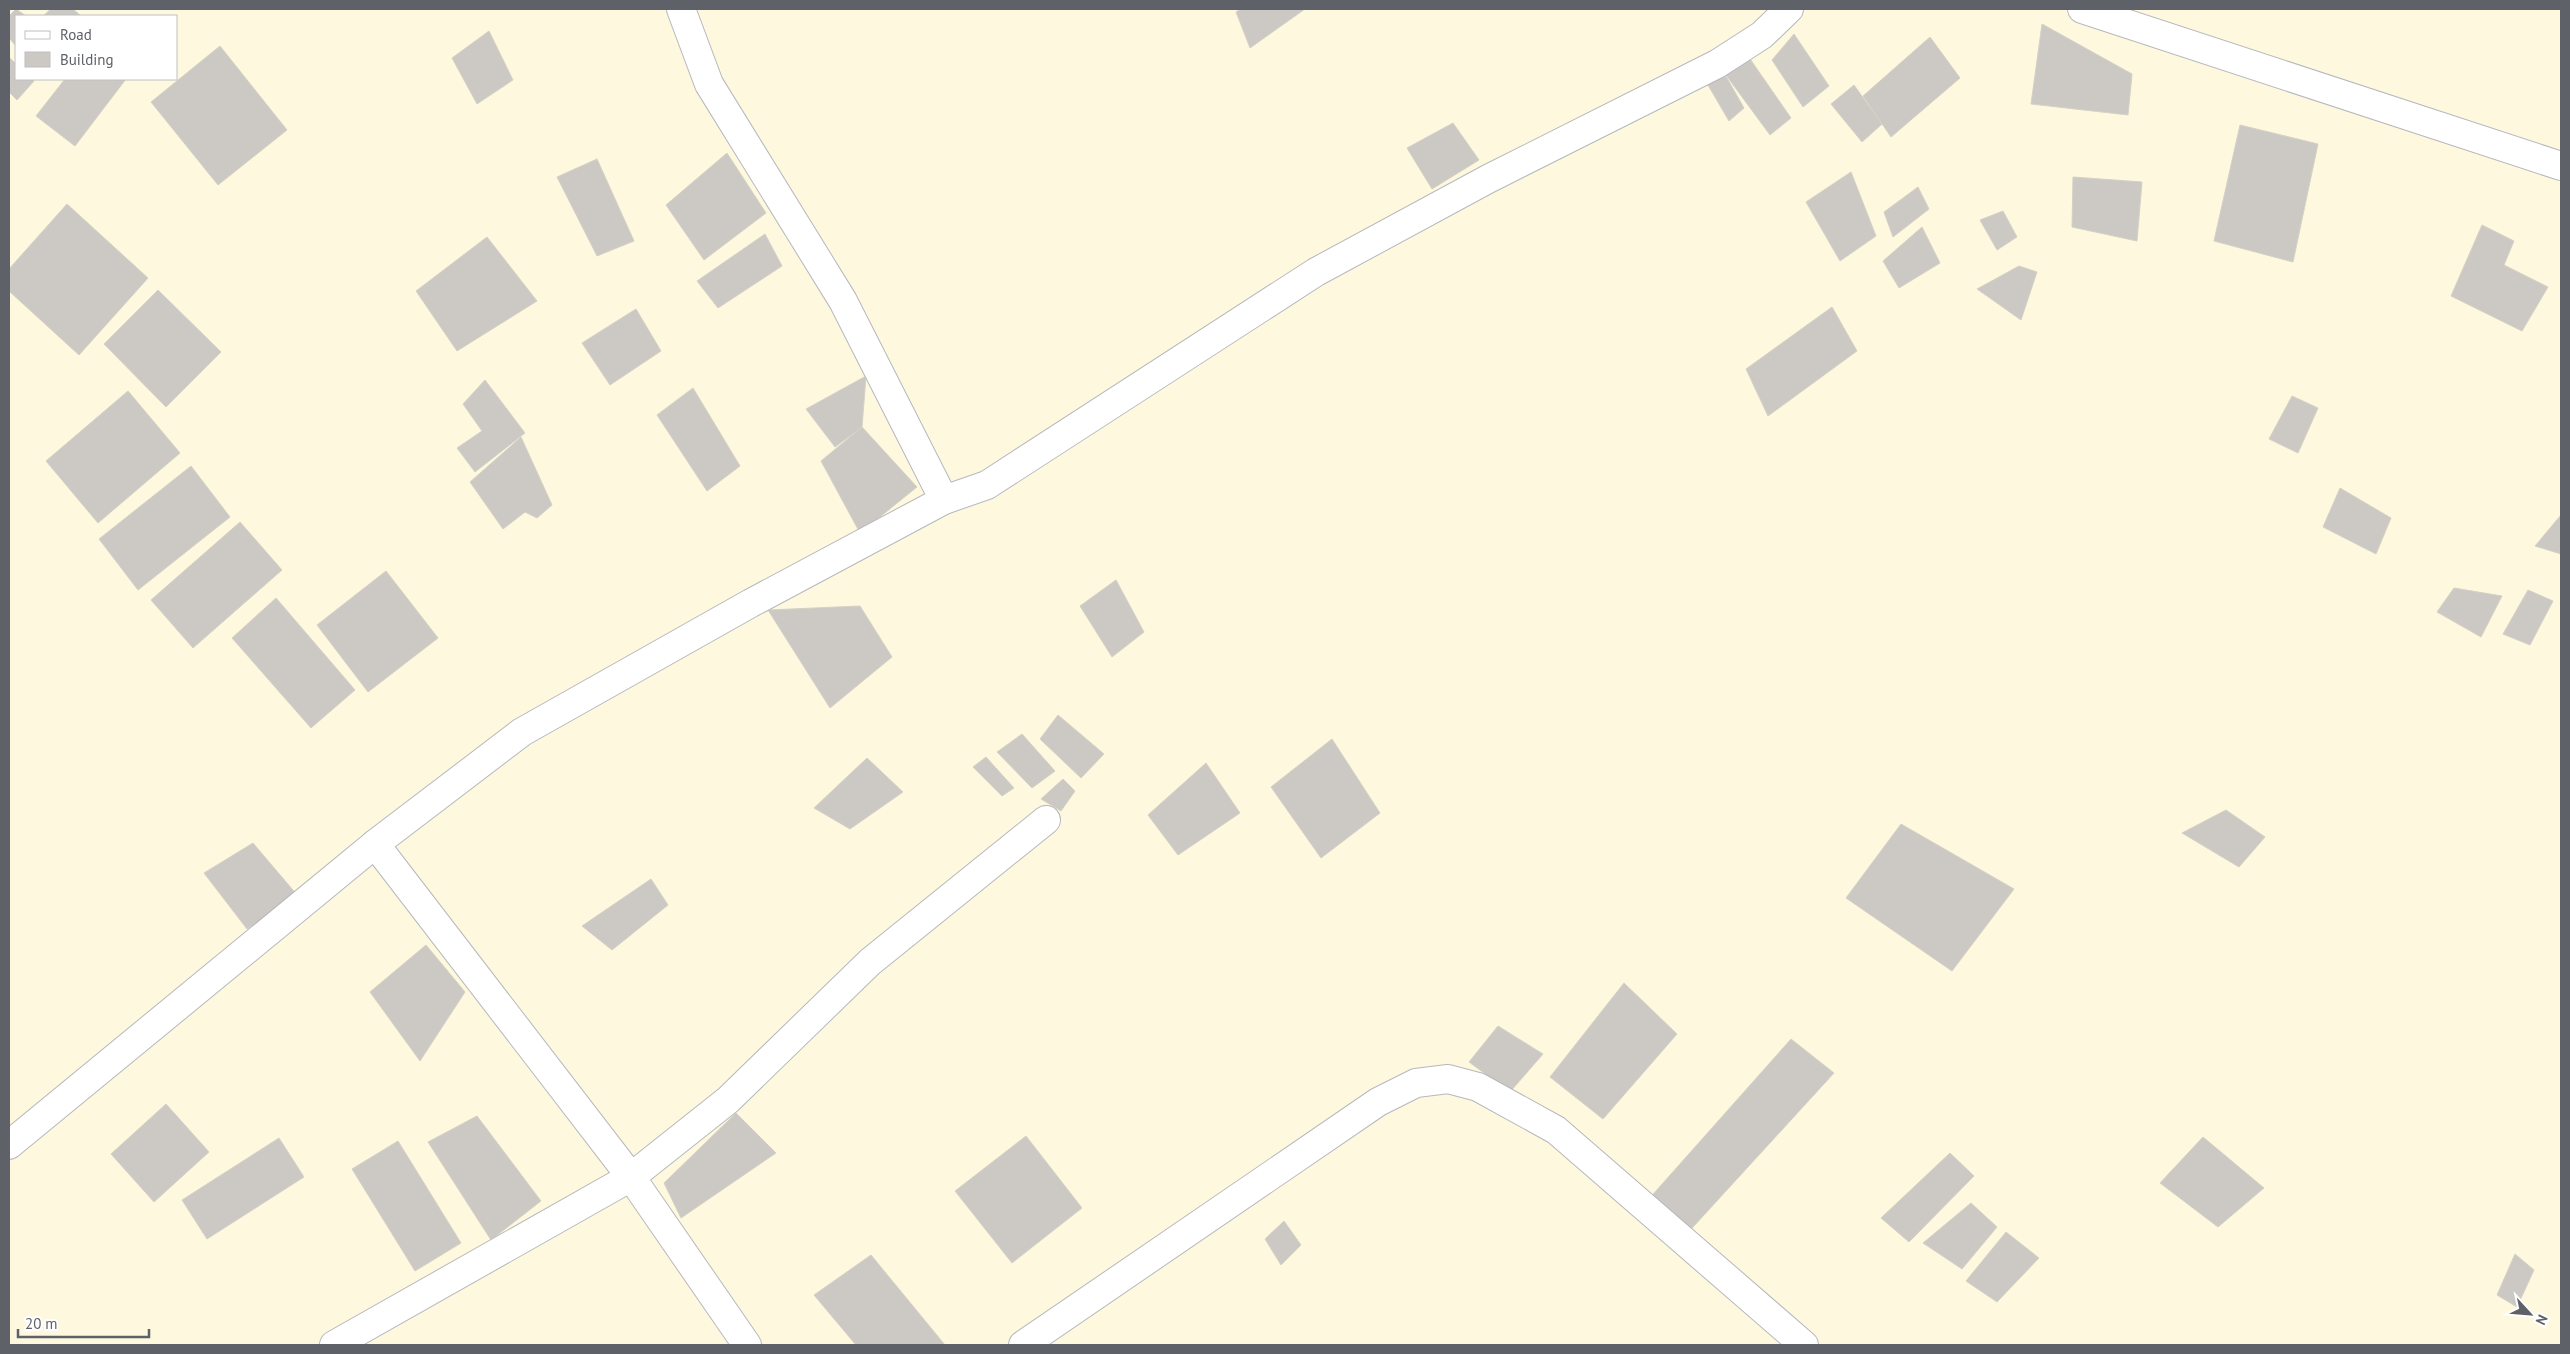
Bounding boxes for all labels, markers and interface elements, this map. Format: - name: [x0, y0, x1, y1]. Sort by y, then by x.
- legend: [15, 15, 178, 80]
- text: Road: [60, 25, 92, 44]
- text: Building: [60, 50, 114, 69]
- north arrow: [2505, 1289, 2555, 1339]
- scale bar: [18, 1306, 149, 1338]
- text: N: [2532, 1312, 2552, 1328]
- text: 20 m: [25, 1314, 58, 1333]

